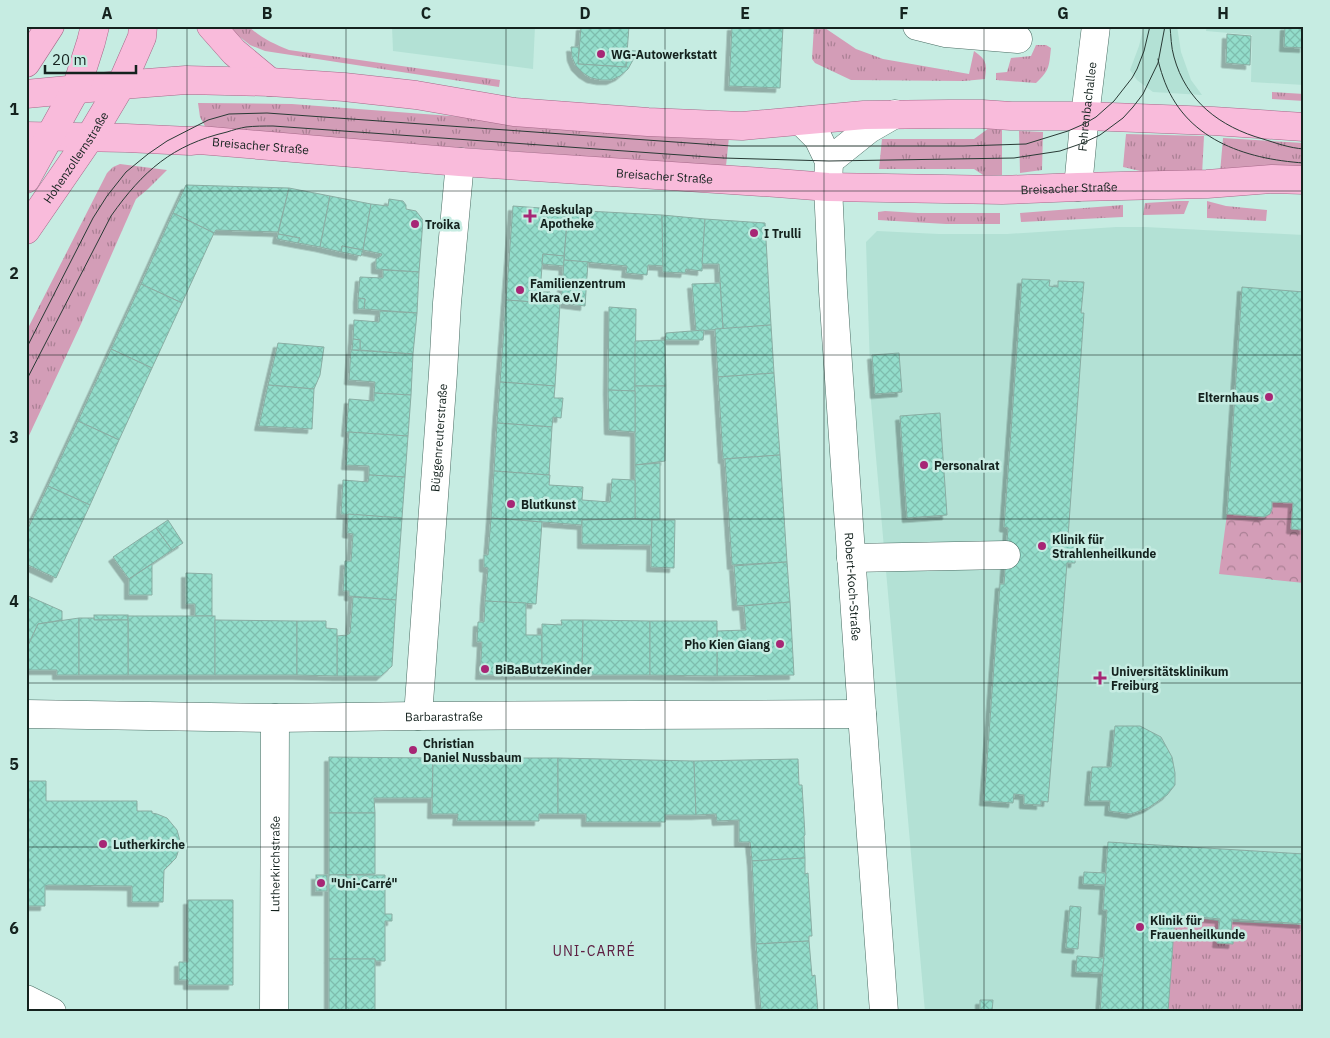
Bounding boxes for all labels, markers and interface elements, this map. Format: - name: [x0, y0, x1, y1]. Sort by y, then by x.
- text: A: [102, 3, 113, 23]
- text: B: [262, 3, 273, 23]
- text: C: [421, 3, 431, 23]
- text: D: [579, 3, 591, 23]
- text: E: [740, 3, 750, 23]
- text: F: [899, 3, 909, 23]
- text: G: [1057, 3, 1069, 23]
- text: H: [1217, 3, 1229, 23]
- scale bar: [45, 42, 136, 74]
- place label: WG-Autowerkstatt: [611, 47, 718, 62]
- marker: WG-Autowerkstatt: [595, 48, 607, 60]
- text: 20 m: [52, 50, 87, 69]
- street label: Fehrenbachallee: [1074, 60, 1099, 152]
- text: 1: [9, 99, 19, 119]
- street label: Hohenzollernstraße: [39, 108, 111, 206]
- street label: Breisacher Straße: [212, 134, 310, 157]
- street label: Breisacher Straße: [616, 165, 714, 186]
- street label: Breisacher Straße: [1020, 179, 1118, 197]
- place label: Aeskulap Apotheke: [540, 202, 594, 231]
- marker: Aeskulap Apotheke: [524, 210, 536, 222]
- place label: Troika: [425, 217, 460, 232]
- marker: Troika: [409, 218, 421, 230]
- place label: I Trulli: [764, 226, 801, 241]
- marker: I Trulli: [748, 227, 760, 239]
- text: 2: [9, 263, 19, 283]
- place label: Familienzentrum Klara e.V.: [530, 276, 626, 305]
- marker: Familienzentrum Klara e.V.: [514, 284, 526, 296]
- street label: Büggenreuterstraße: [427, 383, 450, 493]
- place label: Elternhaus: [1198, 390, 1259, 405]
- marker: Elternhaus: [1263, 391, 1275, 403]
- text: 3: [9, 427, 19, 447]
- place label: Personalrat: [934, 458, 1000, 473]
- marker: Personalrat: [918, 459, 930, 471]
- place label: Blutkunst: [521, 497, 576, 512]
- marker: Blutkunst: [505, 498, 517, 510]
- street label: Robert-Koch-Straße: [842, 532, 864, 642]
- place label: Klinik für Strahlenheilkunde: [1052, 532, 1157, 561]
- marker: Klinik für Strahlenheilkunde: [1036, 540, 1048, 552]
- text: 4: [9, 591, 19, 611]
- place label: Pho Kien Giang: [684, 637, 770, 652]
- marker: Pho Kien Giang: [774, 638, 786, 650]
- place label: BiBaButzeKinder: [495, 662, 592, 677]
- marker: BiBaButzeKinder: [479, 663, 491, 675]
- place label: Universitätsklinikum Freiburg: [1111, 664, 1229, 693]
- marker: Universitätsklinikum Freiburg: [1093, 671, 1107, 685]
- street label: Barbarastraße: [405, 708, 483, 724]
- place label: Christian Daniel Nussbaum: [423, 736, 522, 765]
- marker: Christian Daniel Nussbaum: [407, 744, 419, 756]
- text: 5: [9, 754, 19, 774]
- street label: Lutherkirchstraße: [267, 815, 282, 912]
- place label: Lutherkirche: [113, 837, 185, 852]
- marker: Lutherkirche: [97, 838, 109, 850]
- place label: "Uni-Carré": [331, 876, 398, 891]
- marker: "Uni-Carré": [315, 877, 327, 889]
- place label: Klinik für Frauenheilkunde: [1150, 913, 1246, 942]
- text: 6: [9, 918, 19, 938]
- marker: Klinik für Frauenheilkunde: [1134, 921, 1146, 933]
- district label: UNI-CARRÉ: [552, 941, 636, 960]

